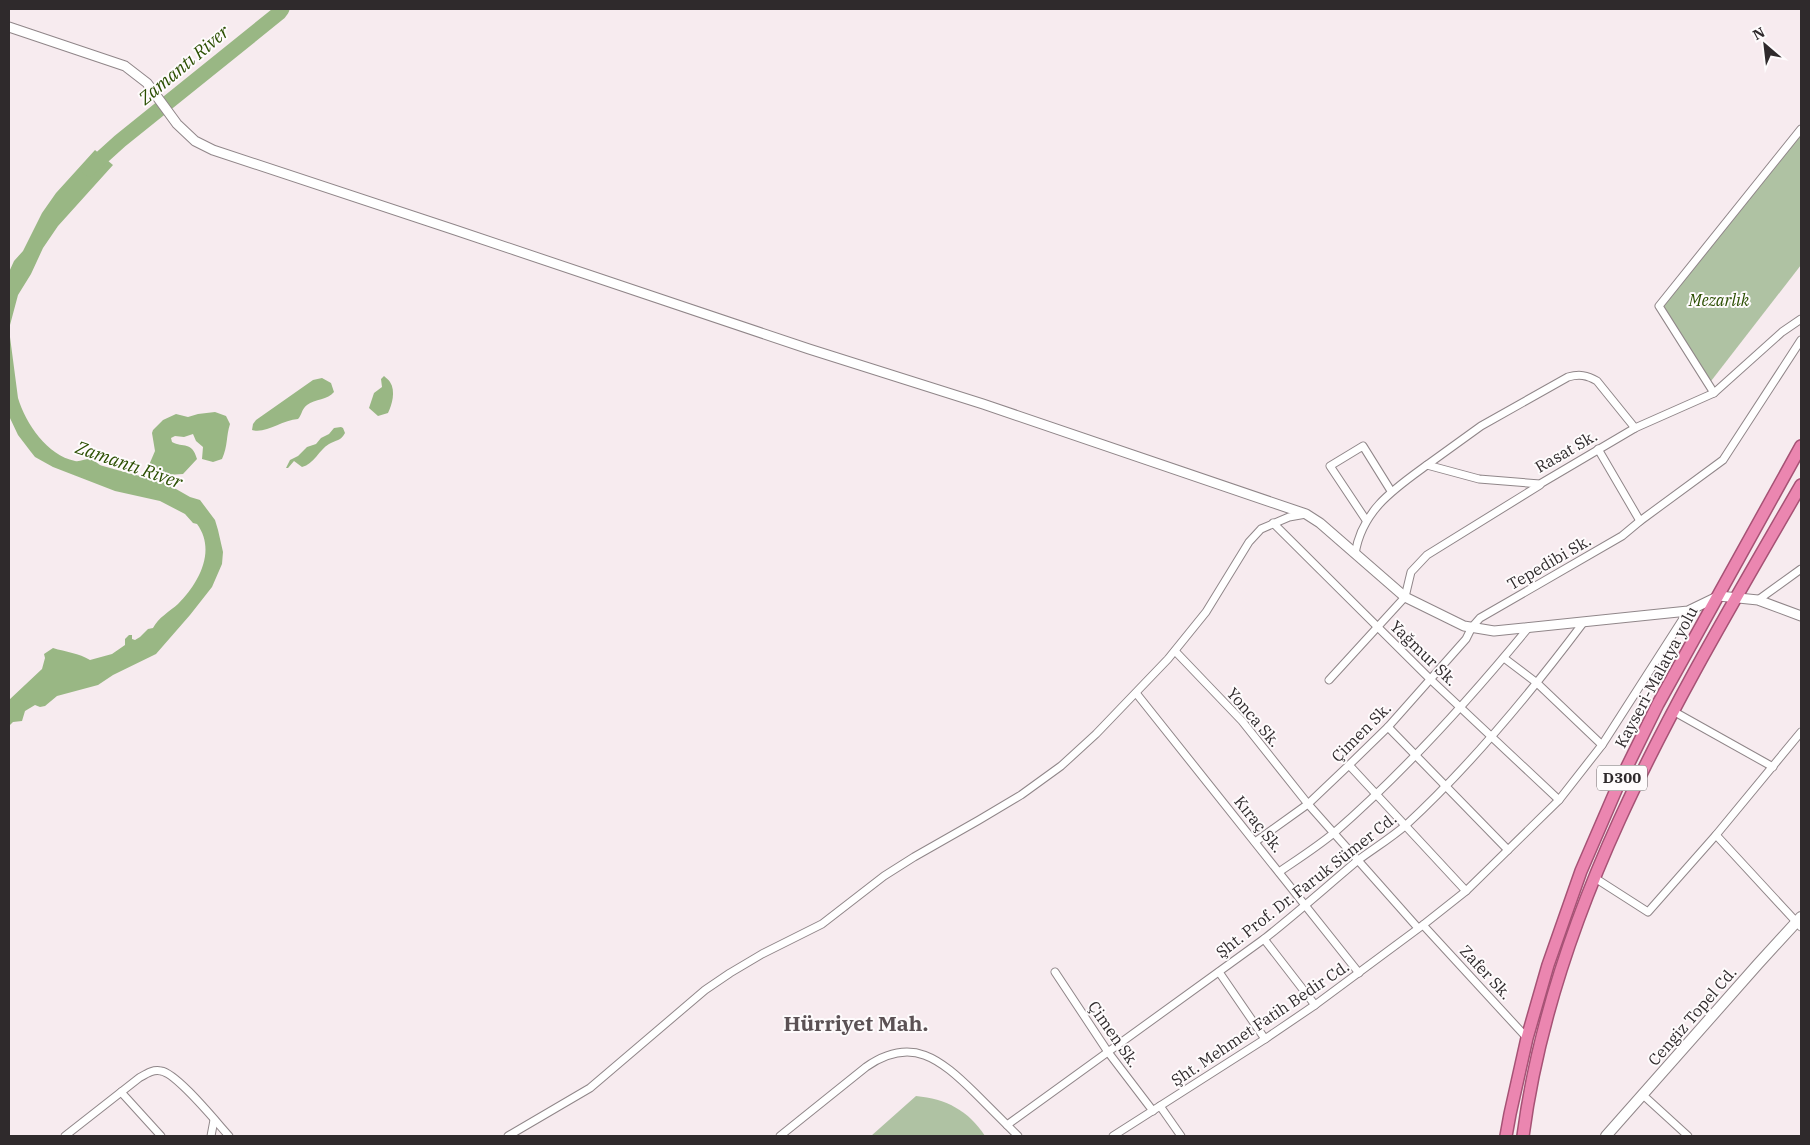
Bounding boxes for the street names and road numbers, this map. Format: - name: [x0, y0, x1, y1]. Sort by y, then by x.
- street label: Rasat Sk.: [1531, 425, 1601, 477]
- street label: Tepedibi Sk.: [1504, 530, 1594, 594]
- street label: Kayseri-Malatya yolu: [1610, 603, 1702, 751]
- street label: Yağmur Sk.: [1386, 616, 1462, 690]
- street label: Yonca Sk.: [1223, 683, 1285, 751]
- street label: Çimen Sk.: [1327, 698, 1395, 766]
- road number: D300: [1597, 766, 1647, 790]
- street label: Kıraç Sk.: [1230, 792, 1288, 856]
- street label: Şht. Prof. Dr. Faruk Sümer Cd.: [1212, 808, 1400, 962]
- street label: Zafer Sk.: [1456, 941, 1516, 1003]
- street label: Şht. Mehmet Fatih Bedir Cd.: [1167, 956, 1353, 1090]
- street label: Cengiz Topel Cd.: [1644, 962, 1740, 1070]
- street label: Çimen Sk.: [1084, 997, 1144, 1071]

